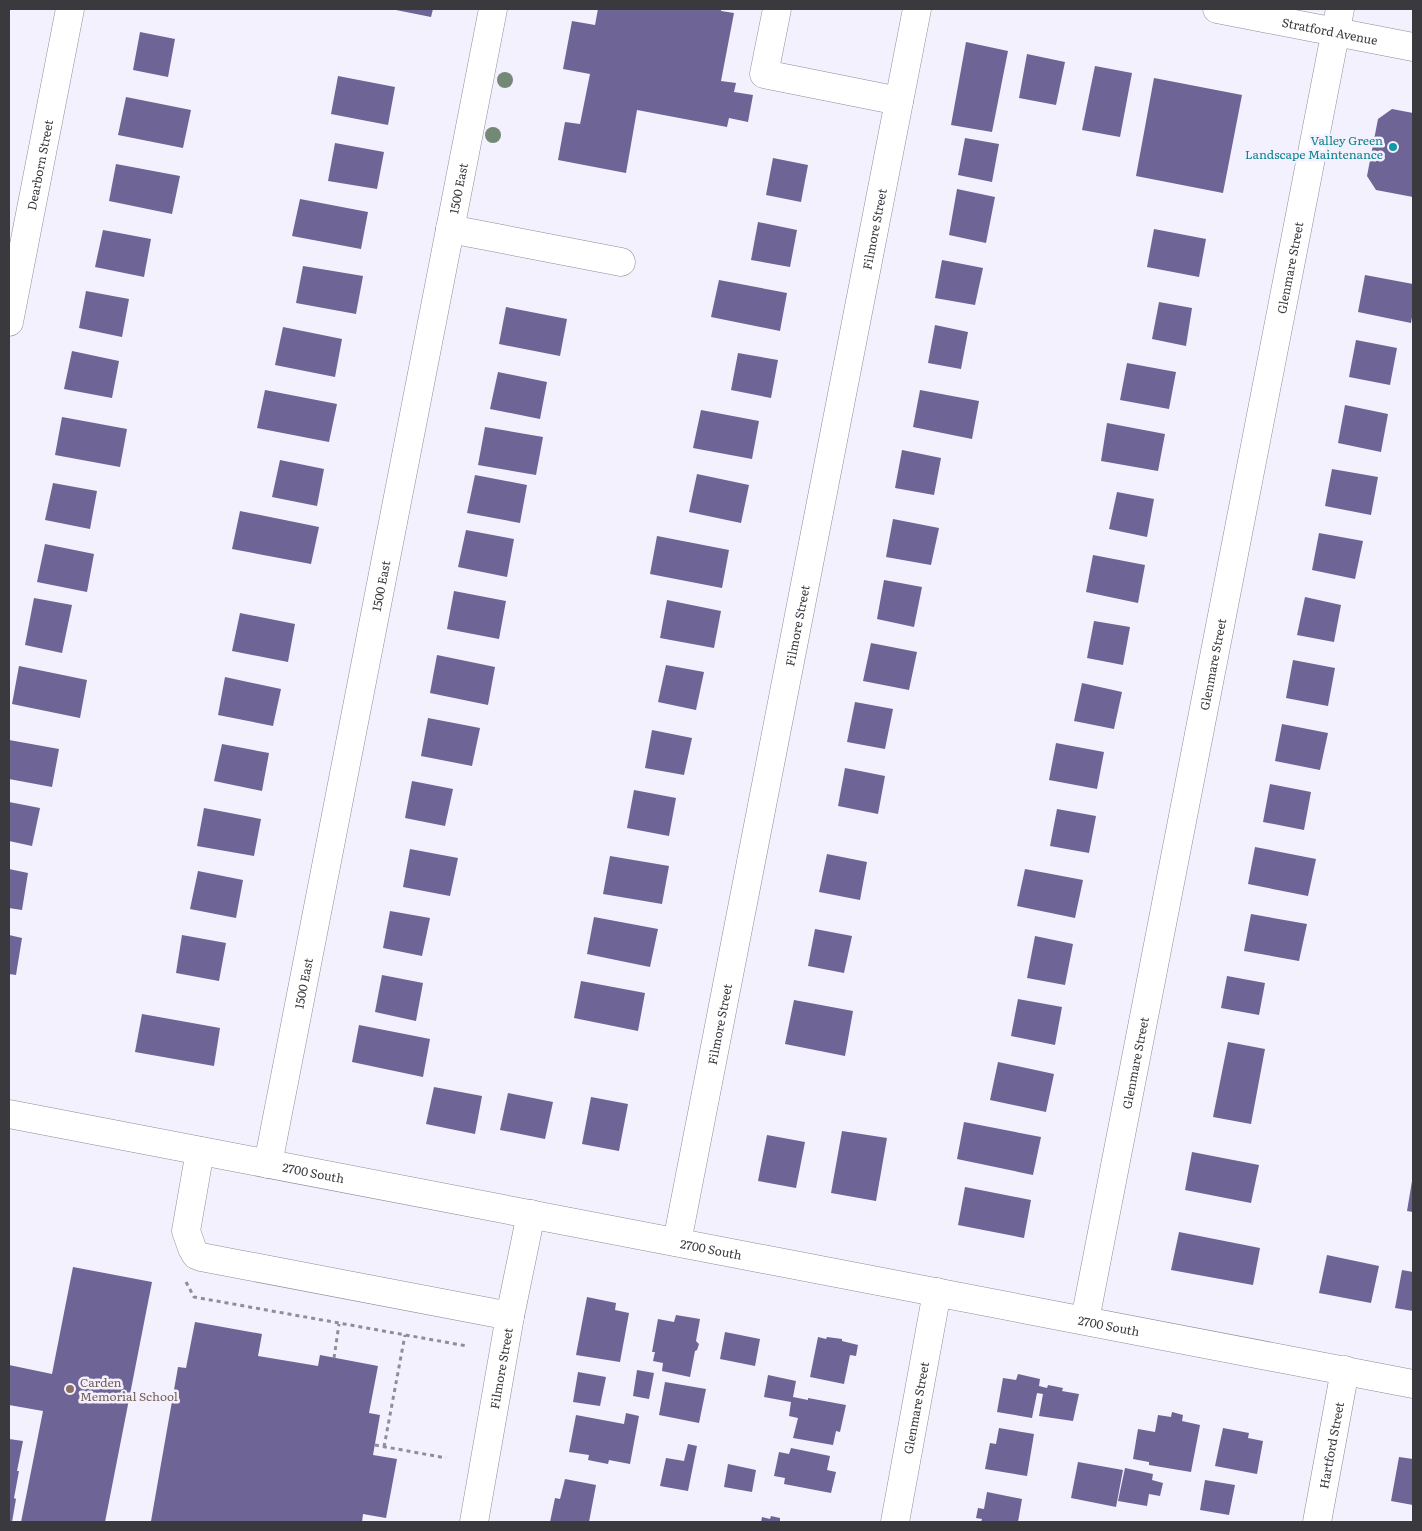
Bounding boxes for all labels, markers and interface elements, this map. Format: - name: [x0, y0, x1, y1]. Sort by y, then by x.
- street label: Stratford Avenue: [1280, 13, 1379, 49]
- street label: Dearborn Street: [22, 118, 57, 212]
- place label: Valley Green Landscape Maintenance: [1245, 131, 1383, 163]
- marker: Valley Green Landscape Maintenance: [1387, 141, 1399, 153]
- street label: 1500 East: [444, 161, 472, 215]
- street label: Filmore Street: [857, 187, 891, 271]
- street label: Glenmare Street: [1272, 220, 1307, 315]
- street label: 1500 East: [367, 559, 394, 613]
- street label: Filmore Street: [780, 583, 814, 668]
- street label: Glenmare Street: [1195, 617, 1230, 712]
- street label: 1500 East: [289, 956, 317, 1010]
- street label: Filmore Street: [703, 982, 736, 1066]
- street label: Glenmare Street: [1117, 1015, 1153, 1110]
- street label: 2700 South: [281, 1158, 346, 1187]
- street label: 2700 South: [679, 1234, 744, 1264]
- street label: 2700 South: [1076, 1311, 1141, 1340]
- street label: Filmore Street: [485, 1326, 517, 1410]
- street label: Glenmare Street: [899, 1360, 933, 1455]
- place label: Carden Memorial School: [80, 1373, 178, 1405]
- marker: Carden Memorial School: [64, 1383, 76, 1395]
- street label: Hartford Street: [1314, 1400, 1348, 1490]

